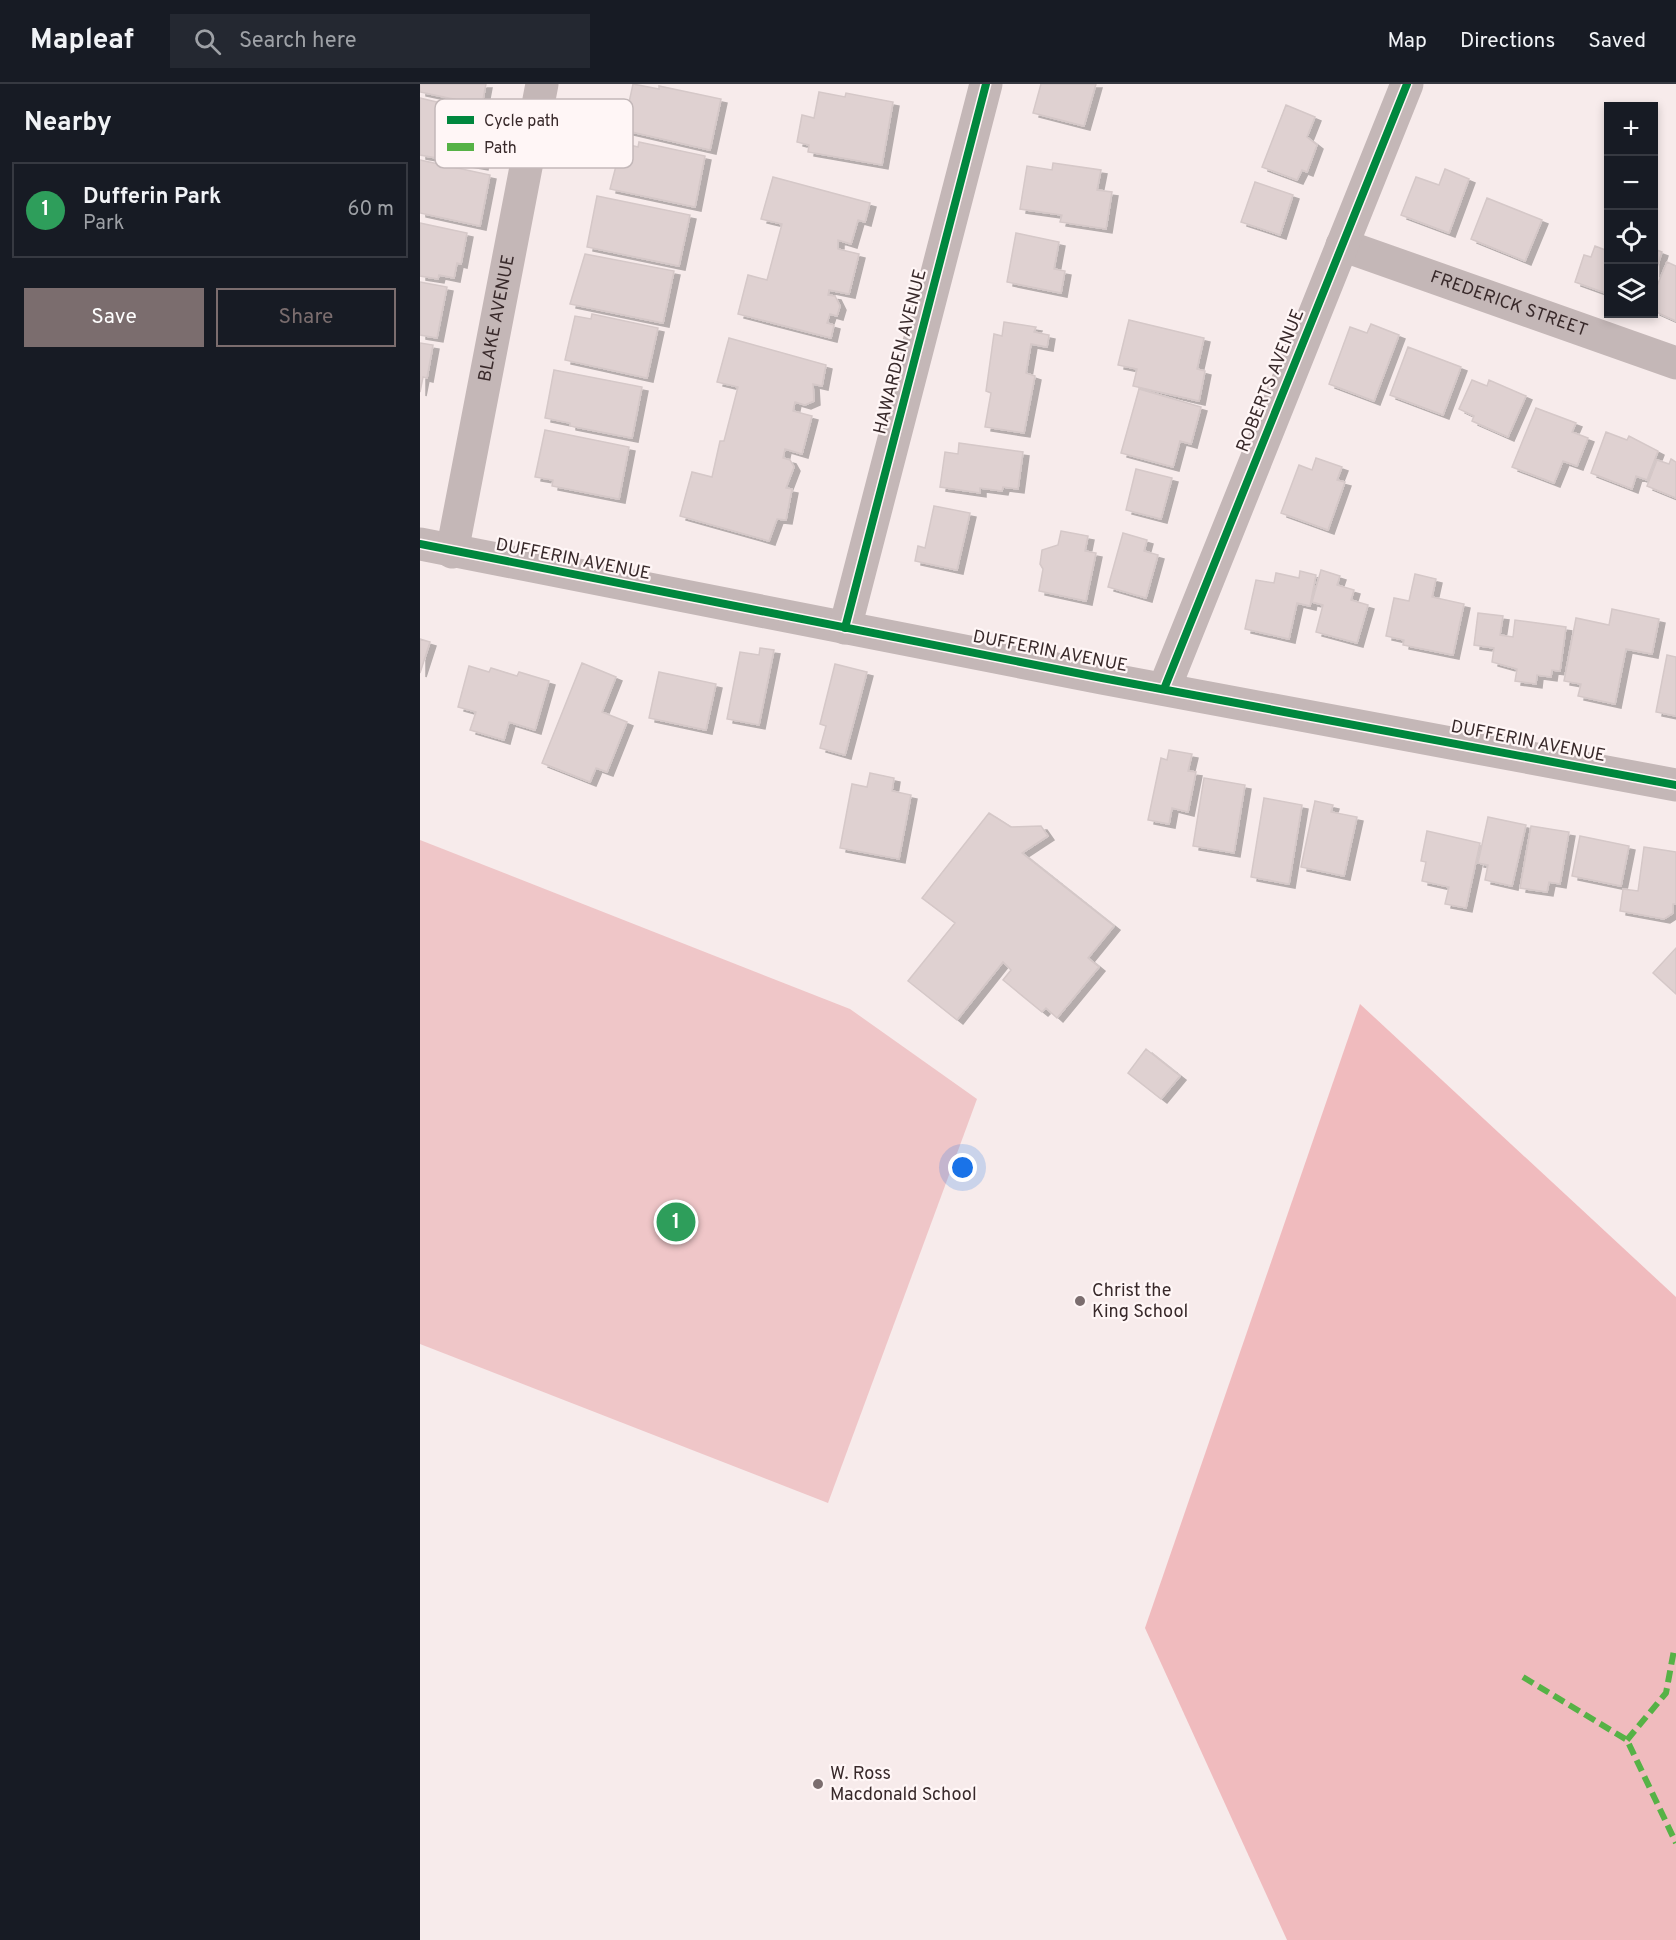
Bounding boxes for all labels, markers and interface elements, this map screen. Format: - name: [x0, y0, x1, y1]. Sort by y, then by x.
- search box: [170, 14, 590, 68]
- text: Mapleaf: [30, 23, 134, 59]
- icon: search: [191, 25, 224, 58]
- text: Search here: [239, 28, 357, 55]
- text: Map: [1387, 28, 1427, 55]
- text: Directions: [1460, 28, 1555, 55]
- text: Saved: [1588, 28, 1646, 55]
- legend: [435, 99, 633, 168]
- map controls: [1604, 102, 1658, 318]
- button: +: [1604, 102, 1658, 156]
- text: Nearby: [24, 107, 112, 140]
- text: Cycle path: [484, 112, 559, 132]
- text: Path: [484, 139, 517, 159]
- button: −: [1604, 156, 1658, 210]
- text: Dufferin Park: [83, 184, 221, 211]
- text: 1: [42, 197, 50, 223]
- text: 60 m: [348, 197, 394, 223]
- button: locate: [1604, 210, 1658, 264]
- text: Park: [83, 211, 124, 237]
- street label: BLAKE AVENUE: [473, 253, 520, 384]
- button: layers: [1604, 264, 1658, 318]
- street label: FREDERICK STREET: [1427, 266, 1591, 342]
- street label: HAWARDEN AVENUE: [869, 267, 933, 437]
- button: Save: [24, 288, 204, 347]
- button: Share: [216, 288, 396, 347]
- street label: ROBERTS AVENUE: [1232, 306, 1310, 456]
- street label: DUFFERIN AVENUE: [494, 534, 652, 586]
- street label: DUFFERIN AVENUE: [971, 626, 1129, 678]
- street label: DUFFERIN AVENUE: [1449, 716, 1607, 768]
- your location: [948, 1153, 977, 1182]
- pin: 1: [656, 1200, 696, 1244]
- place label: Christ the King School: [1092, 1280, 1188, 1324]
- marker: Christ the King School: [1073, 1294, 1087, 1308]
- place label: W. Ross Macdonald School: [830, 1763, 977, 1807]
- marker: W. Ross Macdonald School: [811, 1777, 825, 1791]

